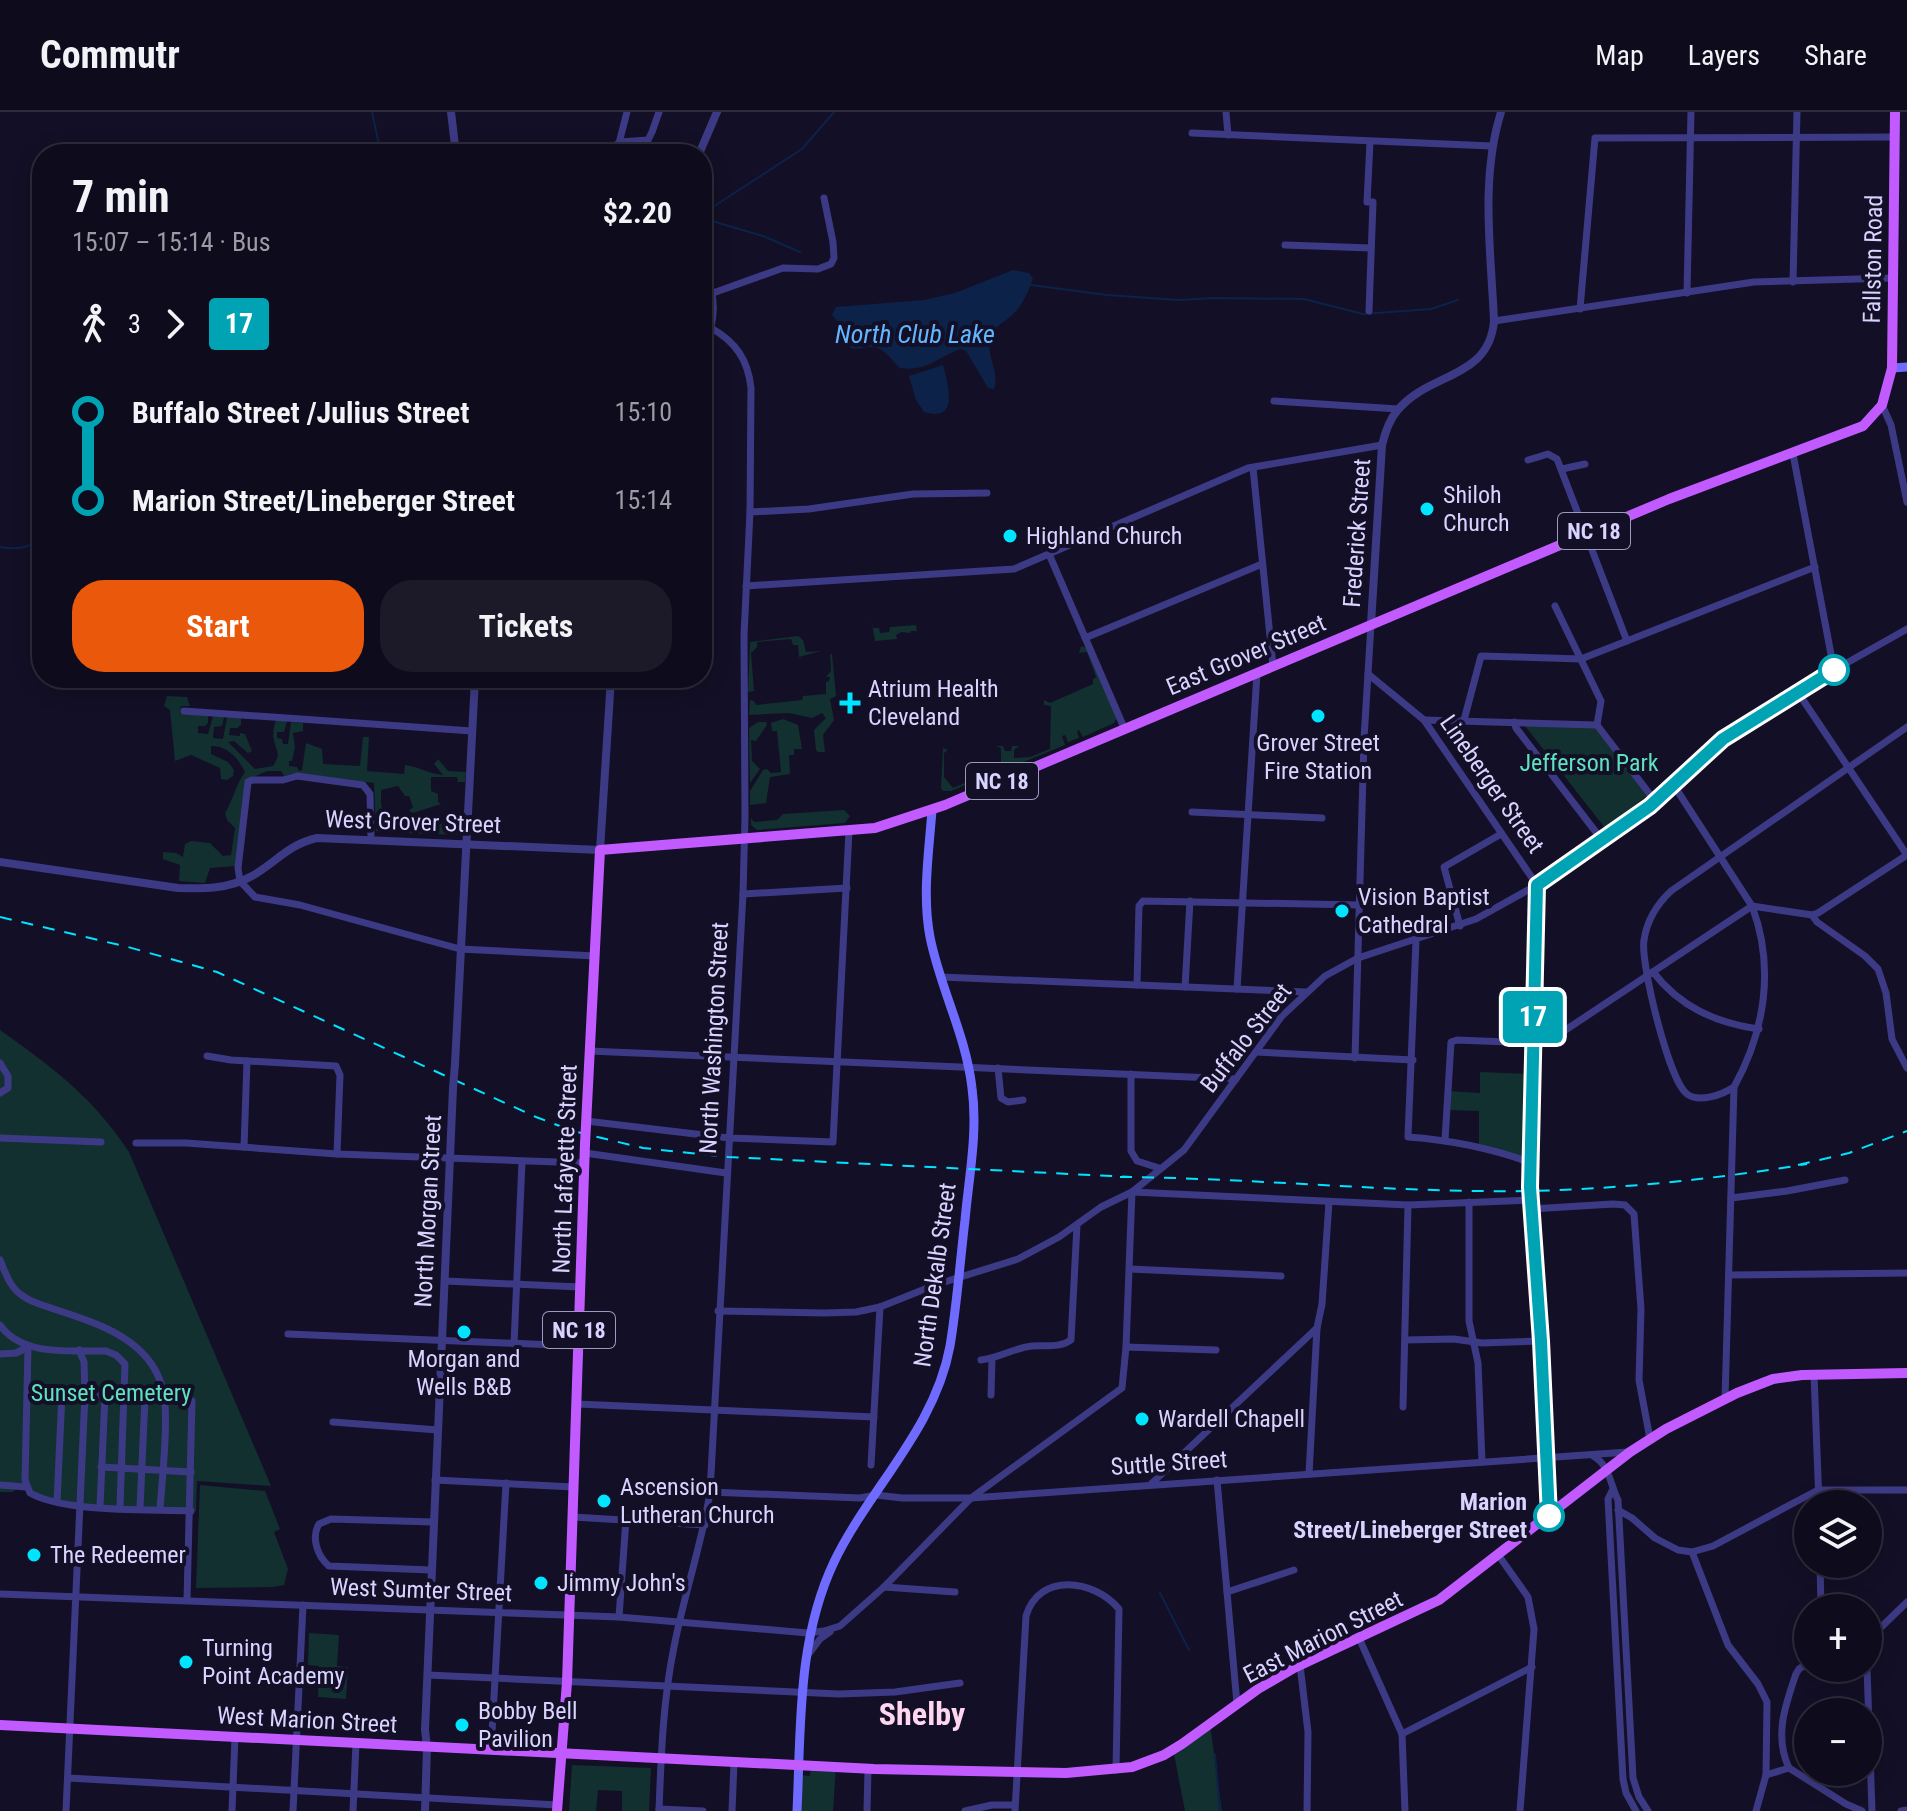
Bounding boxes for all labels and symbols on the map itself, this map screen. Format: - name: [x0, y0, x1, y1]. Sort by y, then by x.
- street label: Fallston Road: [1858, 194, 1888, 324]
- water label: North Club Lake: [835, 319, 995, 349]
- street label: Frederick Street: [1338, 458, 1376, 608]
- place label: Shiloh Church: [1443, 481, 1510, 537]
- marker: Shiloh Church: [1418, 500, 1436, 518]
- road number: NC 18: [1558, 513, 1630, 549]
- place label: Highland Church: [1026, 522, 1182, 550]
- marker: Highland Church: [1001, 527, 1019, 545]
- street label: East Grover Street: [1162, 609, 1330, 701]
- unlabelled marker: [1819, 655, 1849, 685]
- place label: Atrium Health Cleveland: [868, 675, 999, 731]
- marker: Atrium Health Cleveland: [839, 692, 861, 714]
- marker: Grover Street Fire Station: [1309, 707, 1327, 725]
- street label: Lineberger Street: [1434, 710, 1550, 858]
- place label: Grover Street Fire Station: [1256, 729, 1380, 785]
- park label: Jefferson Park: [1519, 749, 1659, 777]
- road number: NC 18: [966, 763, 1038, 799]
- street label: West Grover Street: [324, 805, 502, 839]
- place label: Vision Baptist Cathedral: [1358, 883, 1490, 939]
- marker: Vision Baptist Cathedral: [1333, 902, 1351, 920]
- street label: North Washington Street: [694, 921, 734, 1155]
- street label: Buffalo Street: [1195, 978, 1297, 1098]
- line badge: 17: [1497, 991, 1569, 1043]
- street label: North Lafayette Street: [547, 1064, 583, 1274]
- street label: North Morgan Street: [409, 1114, 447, 1308]
- street label: North Dekalb Street: [908, 1181, 962, 1369]
- road number: NC 18: [543, 1312, 615, 1348]
- marker: Morgan and Wells B&B: [455, 1323, 473, 1341]
- place label: Morgan and Wells B&B: [408, 1345, 520, 1401]
- park label: Sunset Cemetery: [31, 1379, 191, 1407]
- place label: Wardell Chapell: [1158, 1405, 1305, 1433]
- marker: Wardell Chapell: [1133, 1410, 1151, 1428]
- street label: Suttle Street: [1110, 1445, 1228, 1481]
- place label: Ascension Lutheran Church: [620, 1473, 774, 1529]
- place label: Marion Street/Lineberger Street: [1293, 1488, 1527, 1544]
- marker: Ascension Lutheran Church: [595, 1492, 613, 1510]
- marker: Marion Street/Lineberger Street: [1534, 1501, 1564, 1531]
- place label: The Redeemer: [50, 1541, 186, 1569]
- marker: The Redeemer: [25, 1546, 43, 1564]
- place label: Jimmy John's: [557, 1569, 686, 1597]
- street label: West Sumter Street: [329, 1573, 513, 1607]
- marker: Jimmy John's: [532, 1574, 550, 1592]
- street label: East Marion Street: [1239, 1585, 1407, 1689]
- place label: Turning Point Academy: [202, 1634, 345, 1690]
- marker: Turning Point Academy: [177, 1653, 195, 1671]
- district label: Shelby: [879, 1695, 965, 1733]
- place label: Bobby Bell Pavilion: [478, 1697, 578, 1753]
- street label: West Marion Street: [216, 1701, 398, 1739]
- marker: Bobby Bell Pavilion: [453, 1716, 471, 1734]

